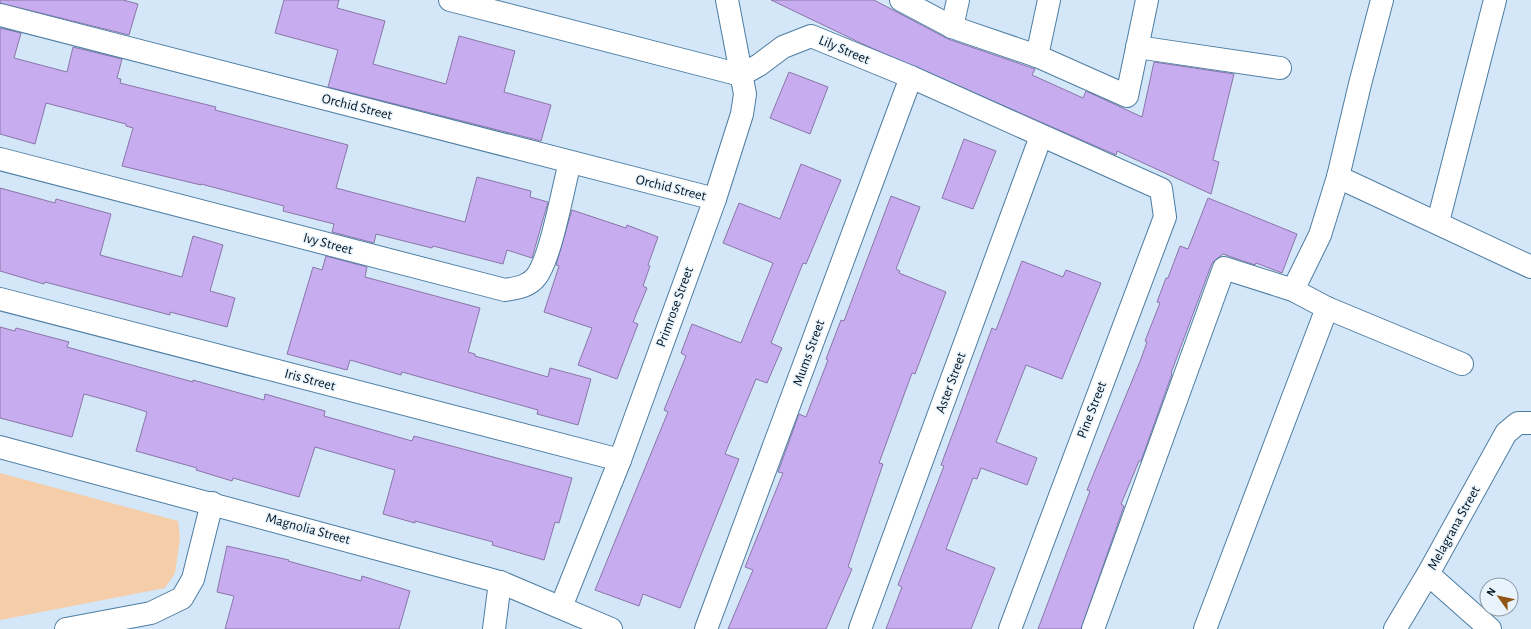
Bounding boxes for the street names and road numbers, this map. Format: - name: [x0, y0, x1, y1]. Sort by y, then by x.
- street label: Lily Street: [816, 33, 872, 67]
- street label: Orchid Street: [320, 92, 394, 123]
- street label: Orchid Street: [634, 173, 708, 204]
- street label: Ivy Street: [302, 231, 355, 257]
- street label: Primrose Street: [654, 264, 696, 349]
- street label: Mums Street: [791, 317, 828, 388]
- street label: Aster Street: [934, 350, 969, 415]
- street label: Iris Street: [283, 367, 337, 394]
- street label: Pine Street: [1075, 379, 1109, 440]
- street label: Melagrana Street: [1425, 483, 1483, 572]
- street label: Magnolia Street: [264, 511, 352, 547]

